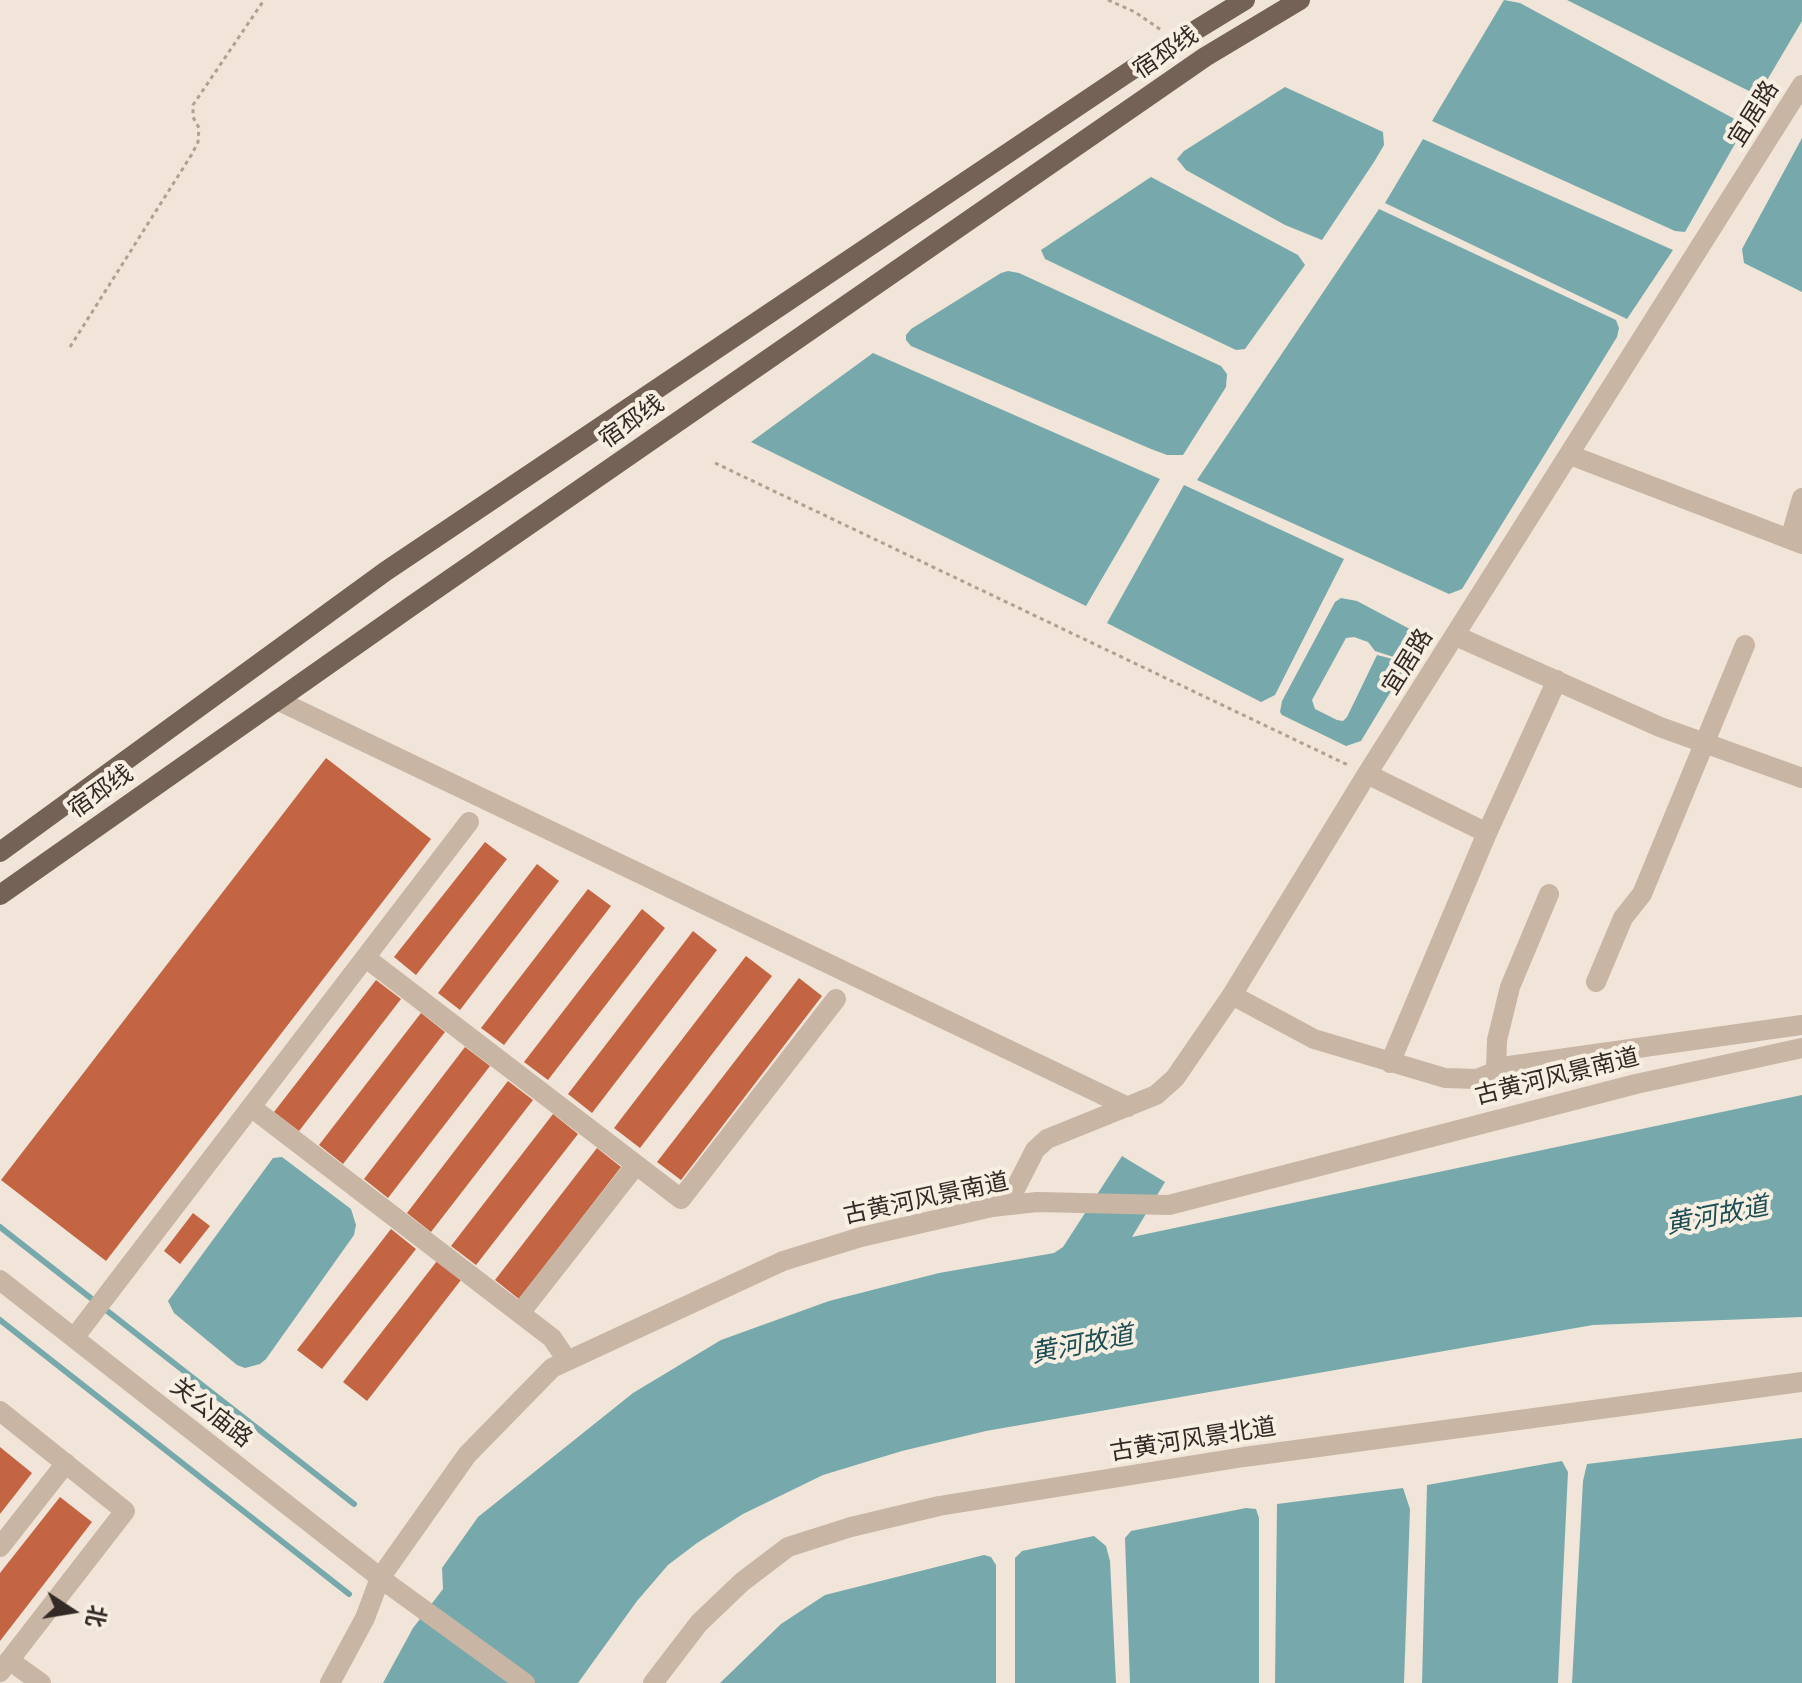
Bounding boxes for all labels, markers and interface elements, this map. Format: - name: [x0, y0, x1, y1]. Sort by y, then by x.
- street label: 宿邳线: [1128, 21, 1204, 85]
- street label: 宜居路: [1723, 76, 1785, 152]
- street label: 宿邳线: [594, 390, 670, 454]
- street label: 宜居路: [1377, 624, 1439, 700]
- street label: 宿邳线: [63, 760, 139, 824]
- street label: 古黄河风景南道: [1472, 1043, 1642, 1111]
- street label: 古黄河风景南道: [841, 1167, 1011, 1231]
- water label: 黄河故道: [1663, 1191, 1771, 1241]
- water label: 黄河故道: [1028, 1320, 1136, 1370]
- street label: 关公庙路: [164, 1372, 258, 1454]
- street label: 古黄河风景北道: [1108, 1413, 1278, 1467]
- north arrow: [32, 1571, 112, 1651]
- text: 北: [80, 1603, 111, 1630]

